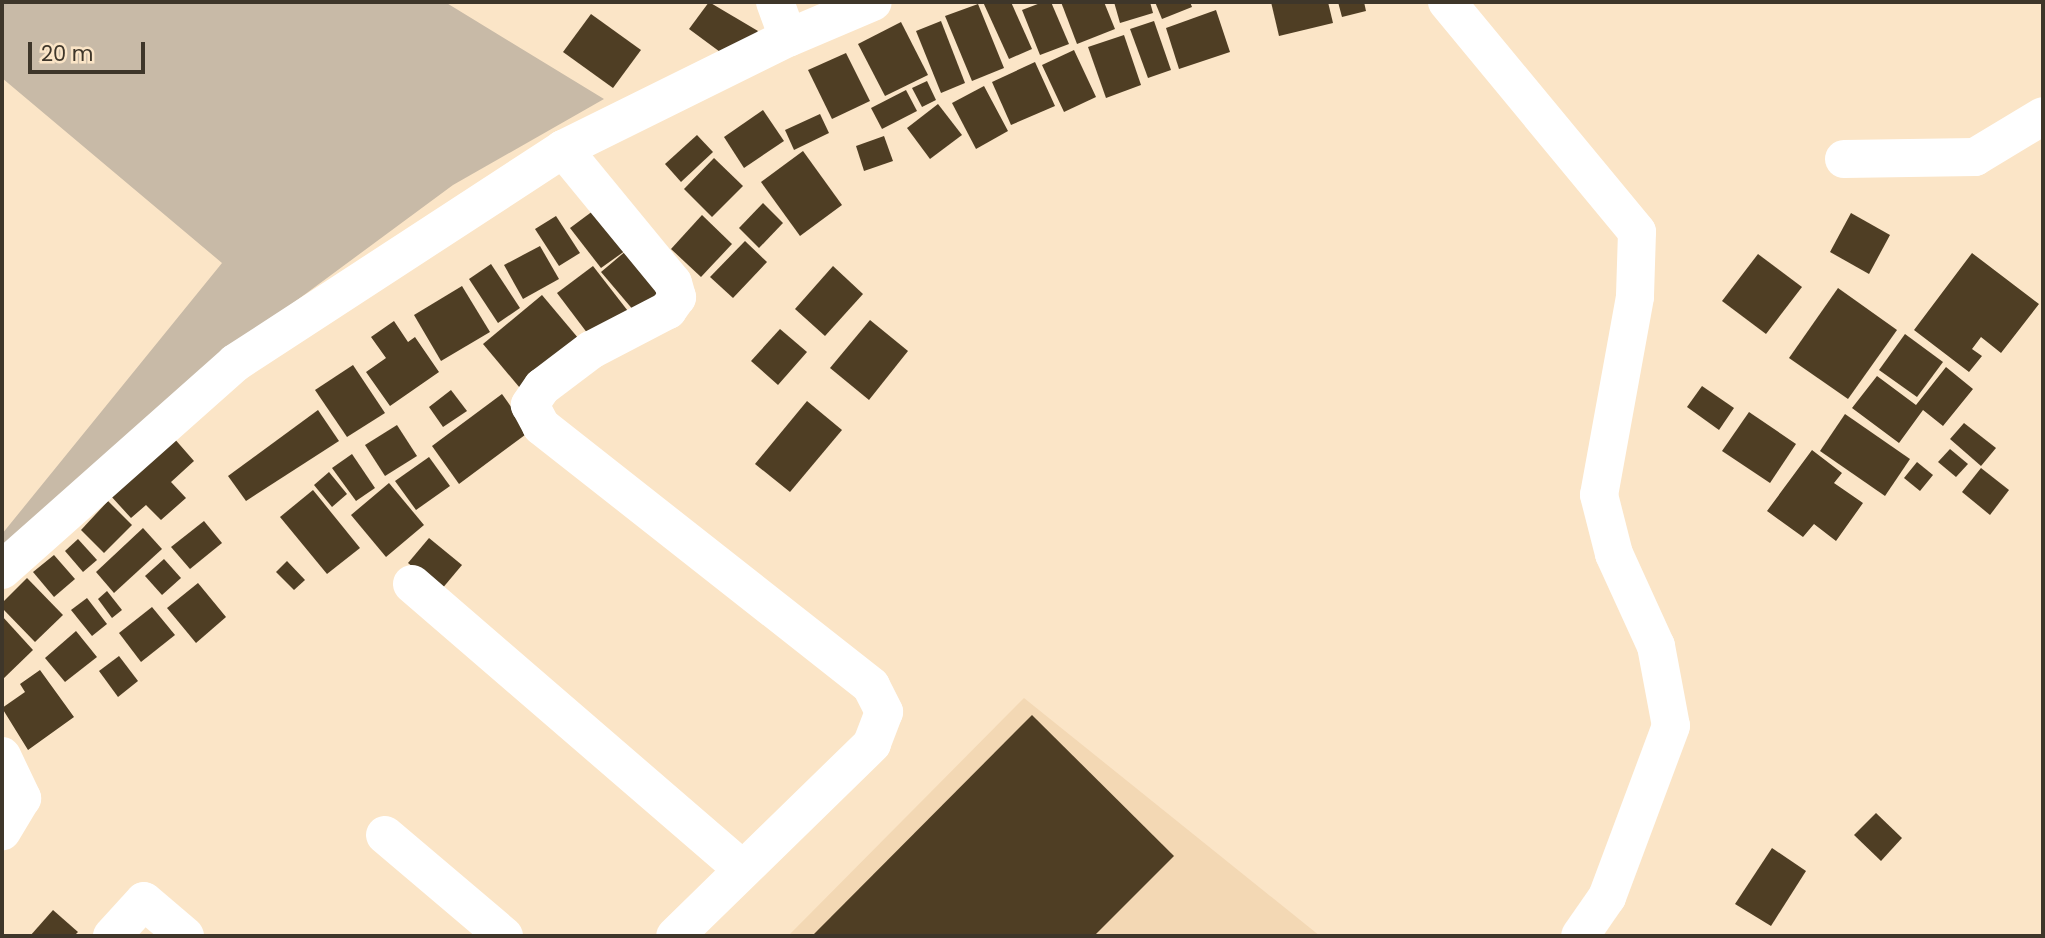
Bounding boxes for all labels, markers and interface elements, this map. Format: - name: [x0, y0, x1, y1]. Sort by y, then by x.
- scale bar: [32, 28, 149, 72]
- text: 20 m: [41, 39, 94, 68]

